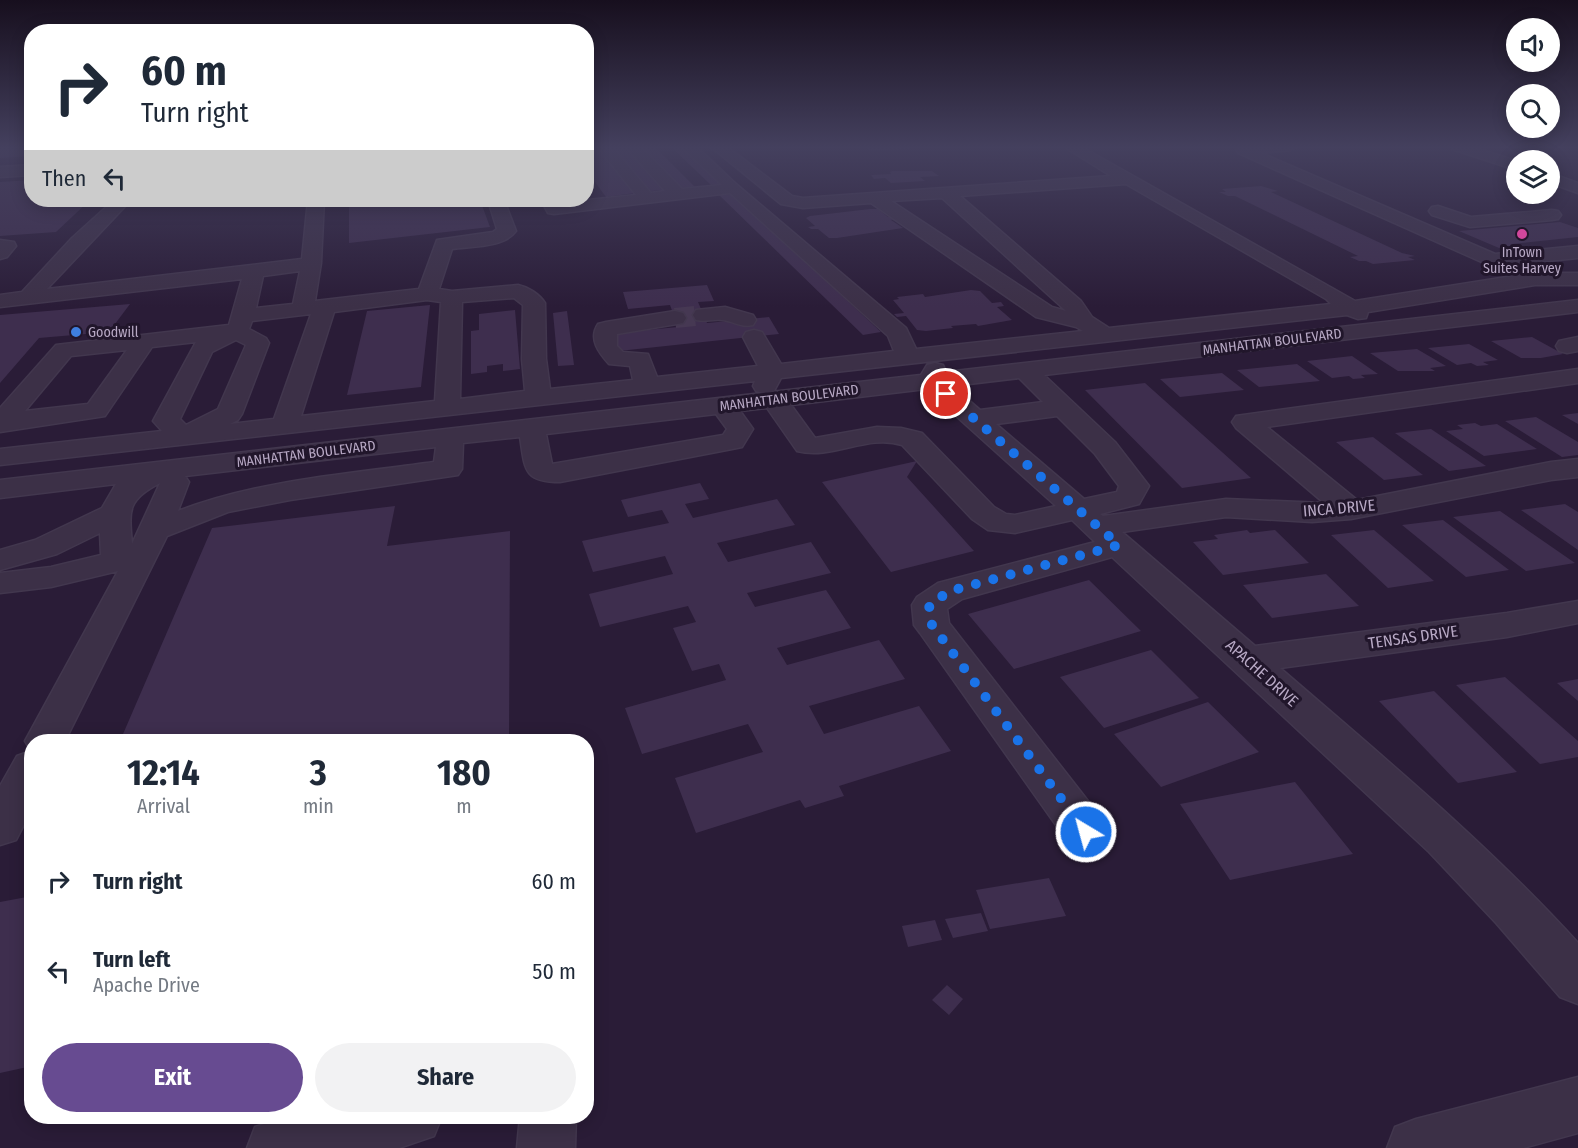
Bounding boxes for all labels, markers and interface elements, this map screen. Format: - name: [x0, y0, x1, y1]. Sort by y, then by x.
- map controls: [1506, 18, 1560, 204]
- button: sound: [1506, 18, 1560, 72]
- text: 60 m: [141, 46, 227, 96]
- icon: right: [42, 48, 120, 126]
- button: search: [1506, 84, 1560, 138]
- text: Turn right: [141, 97, 249, 129]
- button: layers: [1506, 150, 1560, 204]
- icon: left: [98, 162, 131, 195]
- text: Then: [42, 165, 86, 192]
- marker: InTown Suites Harvey: [1515, 227, 1529, 241]
- place label: InTown Suites Harvey: [1483, 244, 1562, 277]
- place label: Goodwill: [88, 324, 139, 341]
- marker: Goodwill: [69, 325, 83, 339]
- street label: MANHATTAN BOULEVARD: [1202, 325, 1342, 359]
- pin: [920, 368, 971, 419]
- icon: arrive: [929, 377, 962, 410]
- street label: MANHATTAN BOULEVARD: [719, 381, 859, 415]
- street label: MANHATTAN BOULEVARD: [236, 437, 376, 471]
- street label: INCA DRIVE: [1302, 495, 1376, 521]
- street label: TENSAS DRIVE: [1367, 621, 1459, 653]
- street label: APACHE DRIVE: [1222, 635, 1302, 711]
- text: 12:14: [127, 751, 200, 795]
- text: 3: [310, 751, 327, 795]
- text: 180: [437, 751, 491, 795]
- text: Arrival: [137, 794, 190, 818]
- text: min: [303, 794, 334, 818]
- text: m: [456, 794, 472, 818]
- position arrow: [1054, 800, 1118, 864]
- icon: right: [42, 865, 75, 898]
- text: Turn right: [93, 868, 182, 895]
- text: 60 m: [532, 868, 576, 895]
- text: Turn left: [93, 946, 171, 973]
- icon: left: [42, 955, 75, 988]
- text: 50 m: [532, 958, 576, 985]
- text: Apache Drive: [93, 973, 200, 997]
- button: Exit: [42, 1043, 303, 1112]
- button: Share: [315, 1043, 576, 1112]

